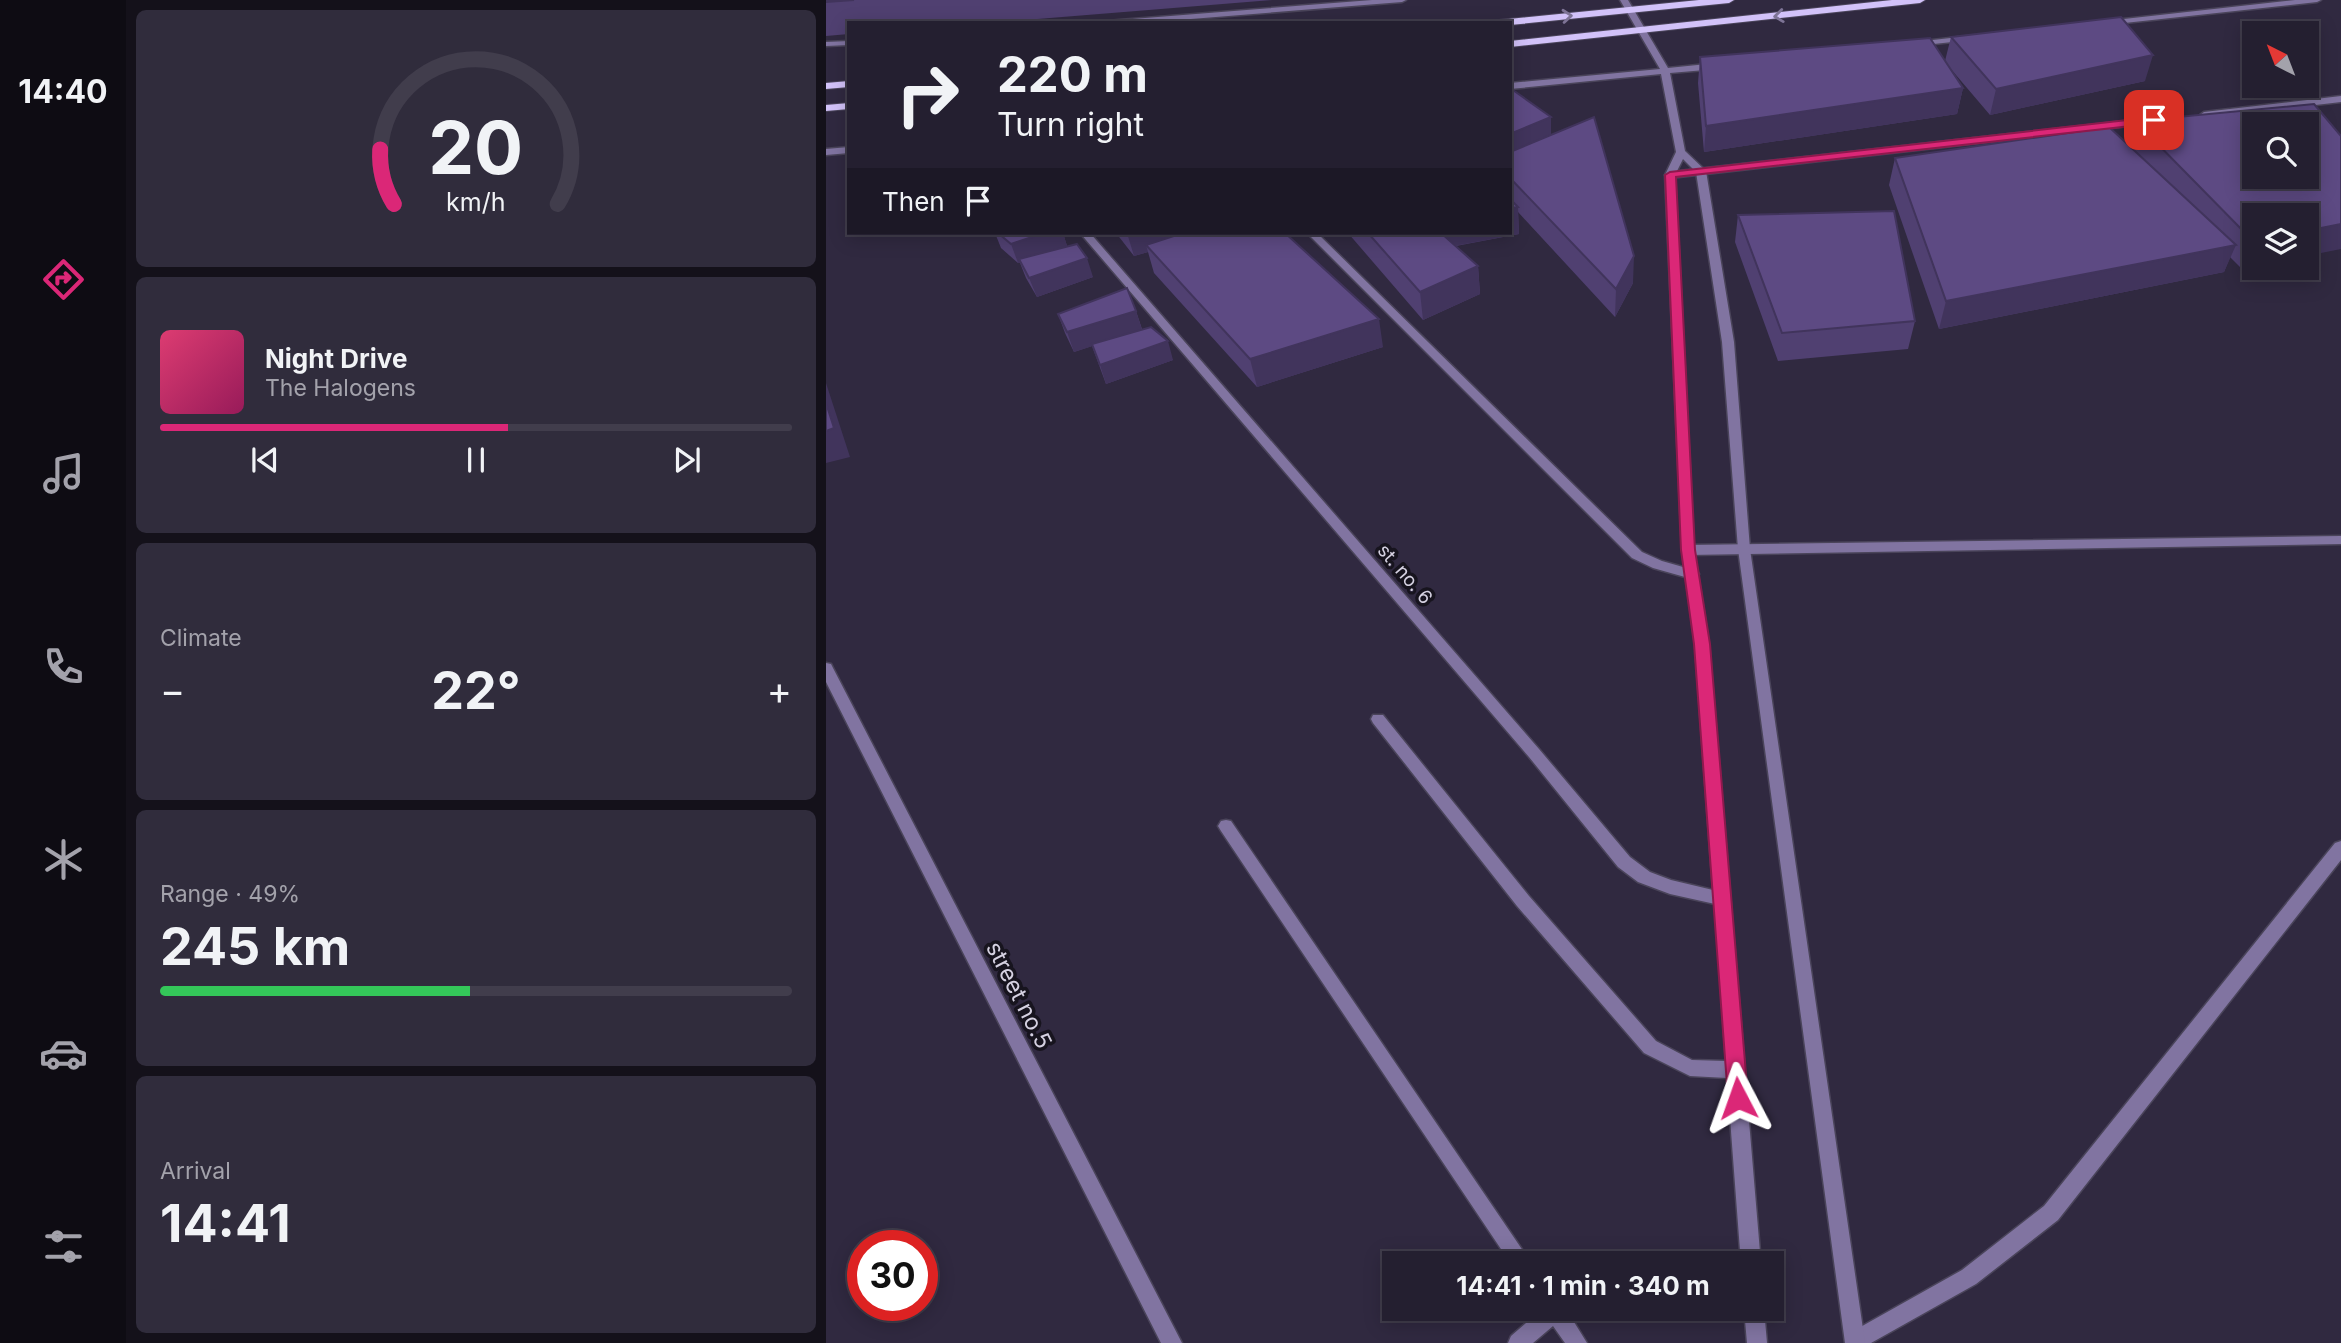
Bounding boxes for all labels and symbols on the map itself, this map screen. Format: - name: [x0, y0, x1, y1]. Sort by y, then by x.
- one-way arrow: [1561, 9, 1573, 24]
- one-way arrow: [1773, 9, 1785, 24]
- north arrow: [2242, 21, 2319, 98]
- pin: [2124, 90, 2184, 150]
- street label: st. no. 6: [1373, 539, 1437, 609]
- street label: street no.5: [980, 937, 1058, 1053]
- position arrow: [1701, 1061, 1775, 1135]
- speed limit sign: 30: [847, 1230, 938, 1321]

